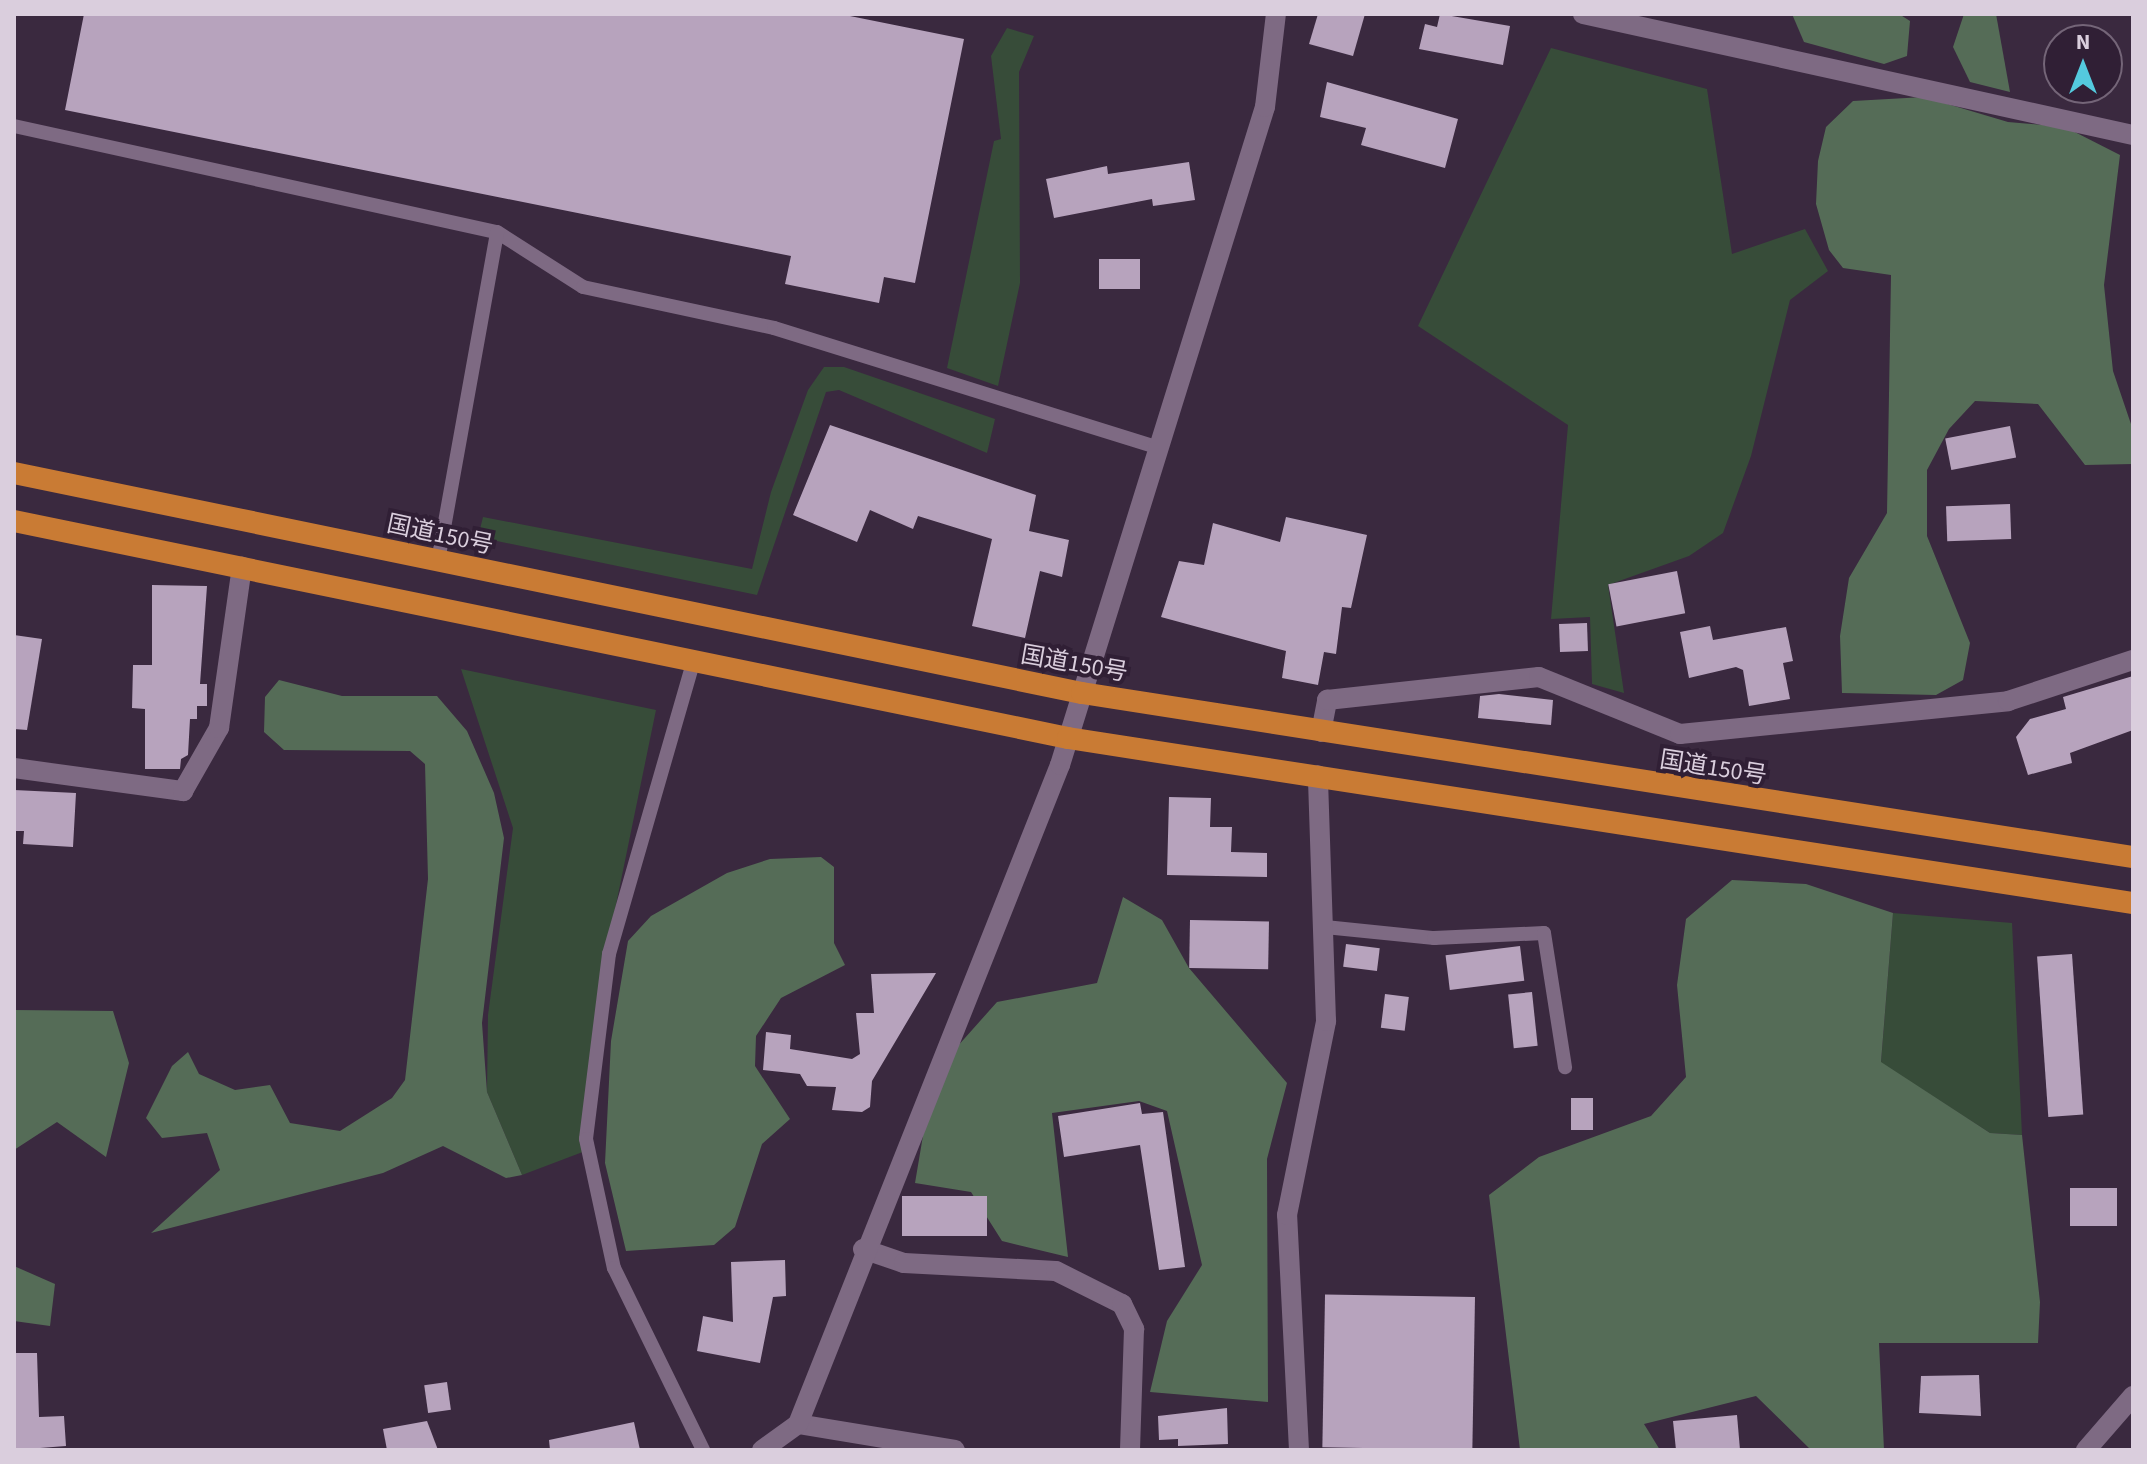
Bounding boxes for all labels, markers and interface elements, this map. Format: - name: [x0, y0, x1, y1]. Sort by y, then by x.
- north arrow: [2043, 24, 2123, 104]
- text: N: [2076, 26, 2090, 58]
- street label: 国道150号: [384, 510, 496, 560]
- street label: 国道150号: [1018, 640, 1130, 688]
- street label: 国道150号: [1658, 745, 1768, 791]

